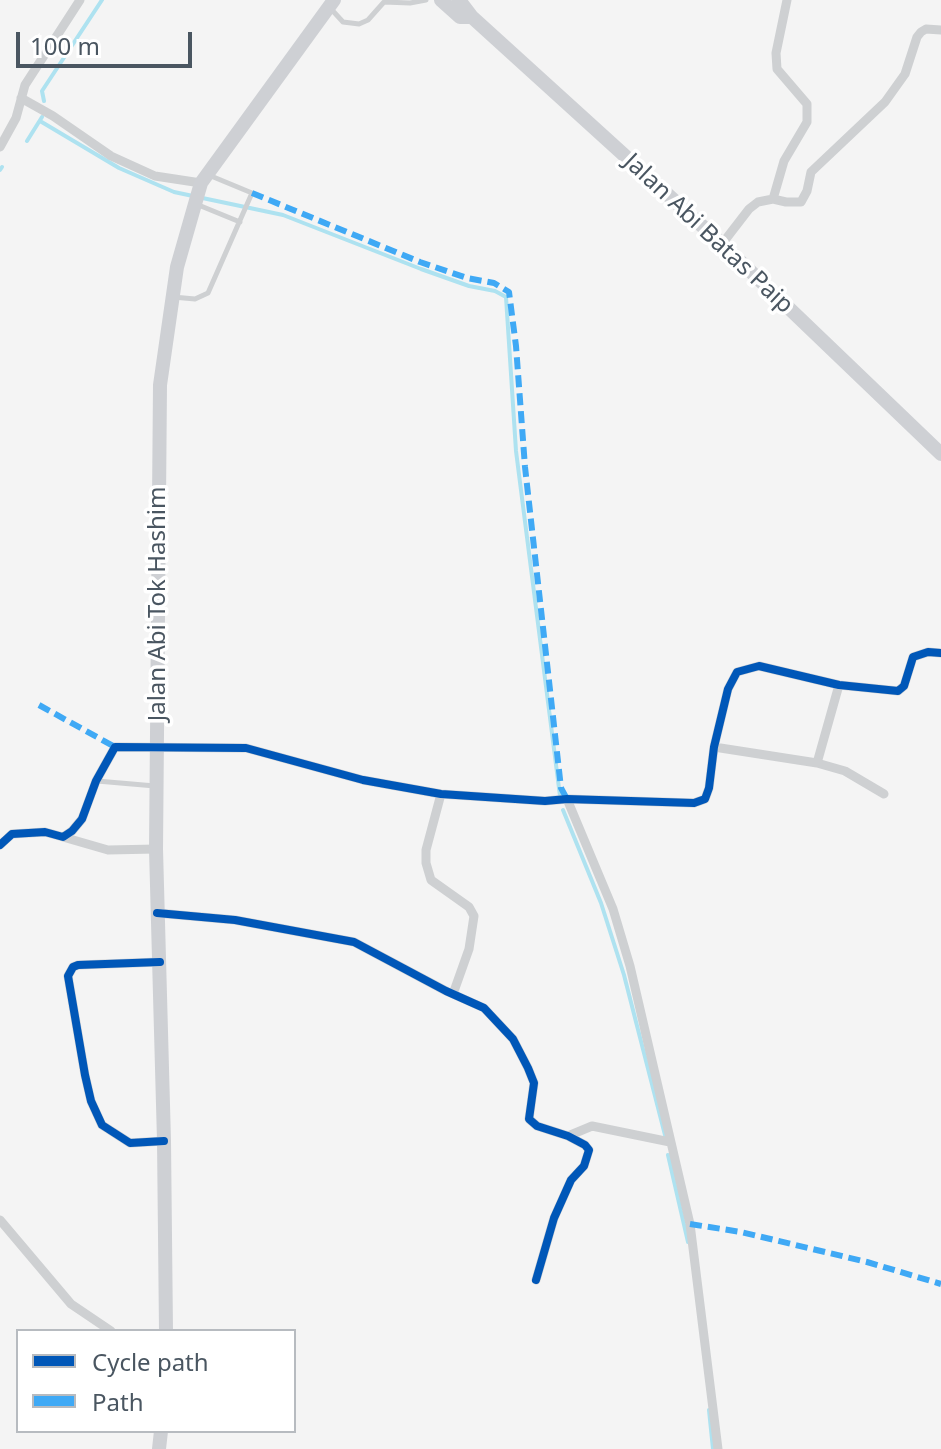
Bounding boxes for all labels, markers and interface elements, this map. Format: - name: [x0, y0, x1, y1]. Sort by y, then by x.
- scale bar: [20, 16, 196, 66]
- text: 100 m: [30, 29, 100, 62]
- street label: Jalan Abi Batas Paip: [617, 148, 799, 320]
- street label: Jalan Abi Tok Hashim: [144, 487, 172, 721]
- legend: [16, 1329, 296, 1433]
- text: Cycle path: [92, 1345, 209, 1378]
- text: Path: [92, 1385, 143, 1418]

